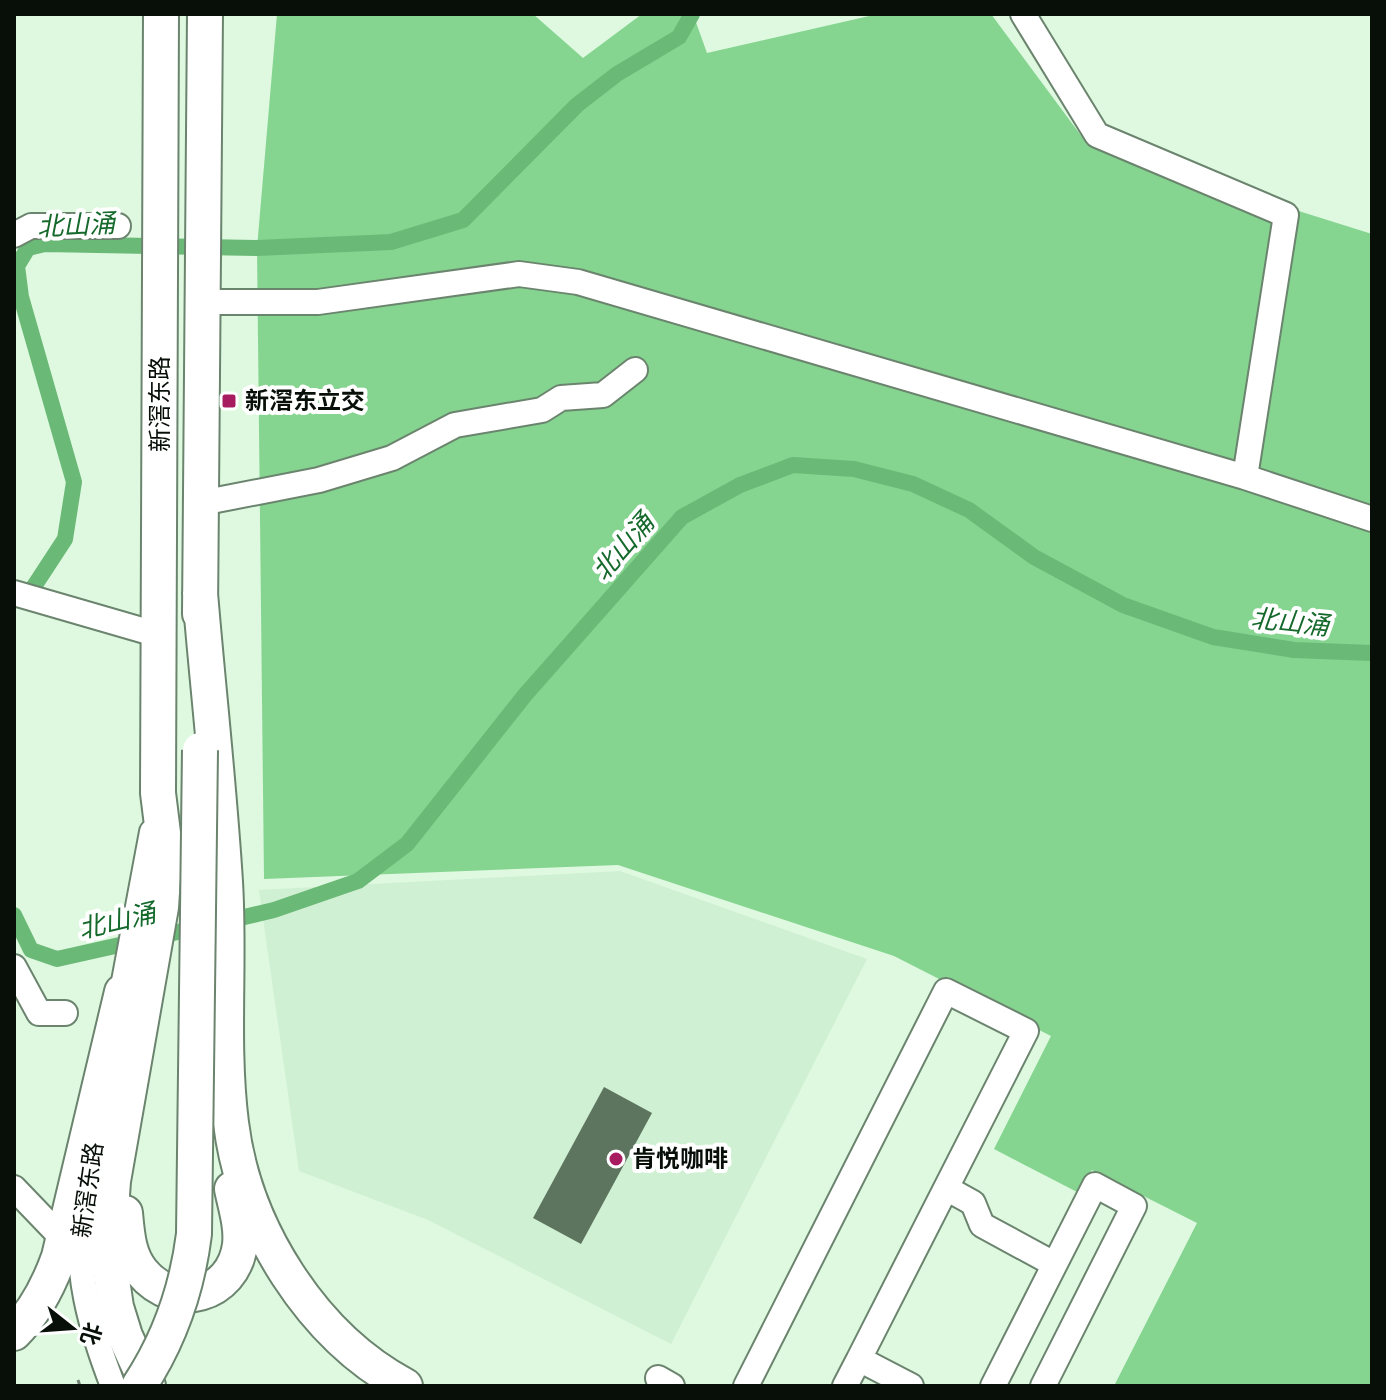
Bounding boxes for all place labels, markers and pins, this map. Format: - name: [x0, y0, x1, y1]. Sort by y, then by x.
- place label: 新滘东立交: [245, 387, 365, 416]
- marker: 新滘东立交: [220, 392, 238, 410]
- place label: 肯悦咖啡: [632, 1145, 728, 1174]
- marker: 肯悦咖啡: [607, 1150, 625, 1168]

